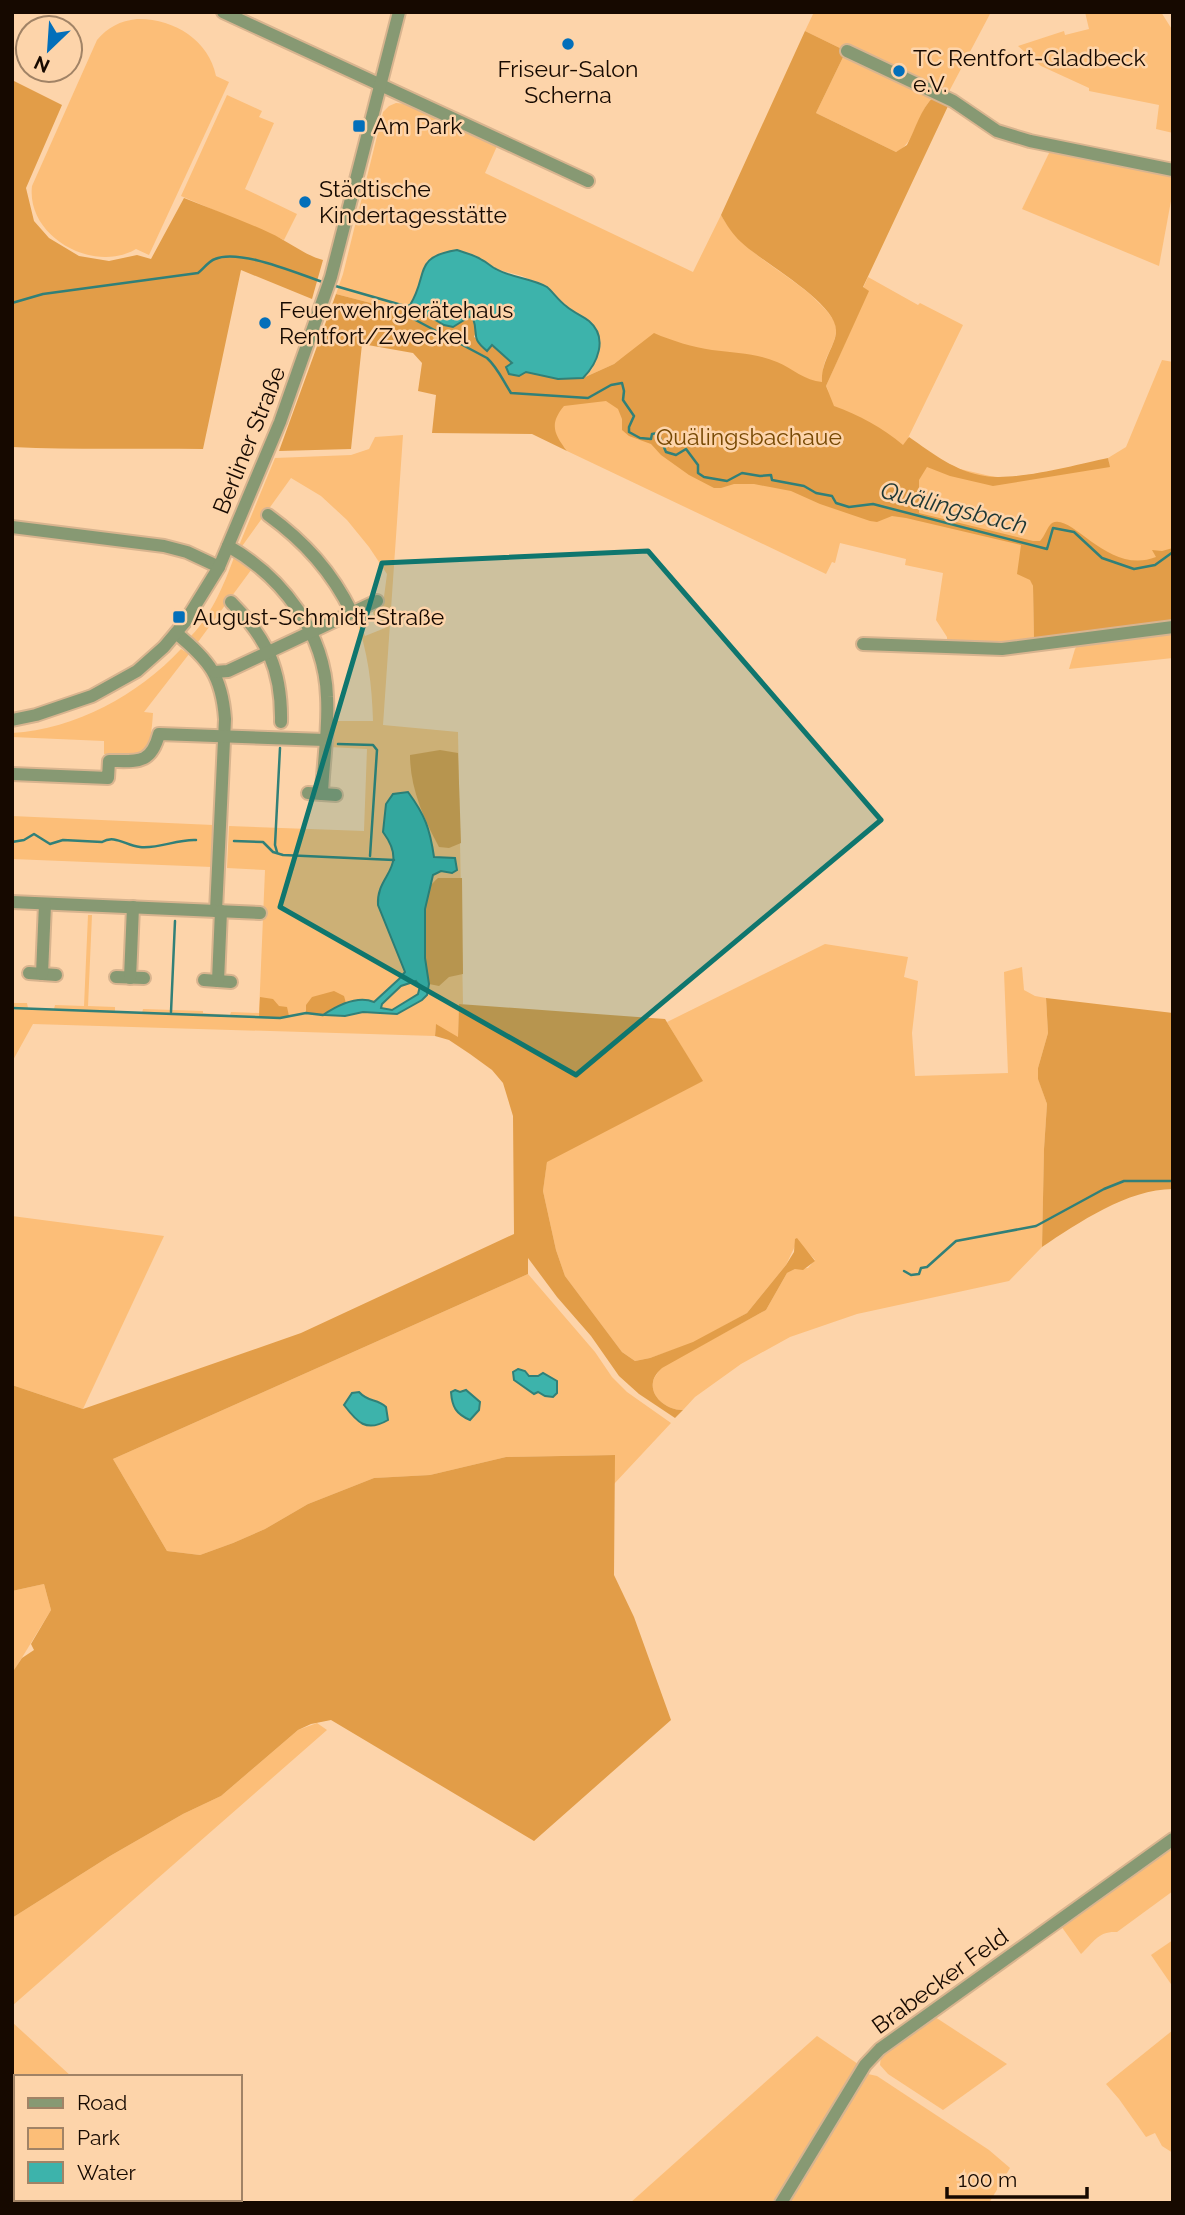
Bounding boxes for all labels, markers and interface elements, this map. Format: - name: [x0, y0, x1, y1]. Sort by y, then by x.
- north arrow: [14, 14, 84, 84]
- marker: Friseur-Salon Scherna: [560, 36, 576, 52]
- place label: TC Rentfort-Gladbeck e.V.: [913, 44, 1146, 97]
- text: N: [31, 51, 53, 77]
- place label: Friseur-Salon Scherna: [498, 55, 638, 108]
- marker: TC Rentfort-Gladbeck e.V.: [891, 63, 907, 79]
- place label: Am Park: [373, 112, 463, 139]
- marker: Am Park: [351, 118, 367, 134]
- place label: Städtische Kindertagesstätte: [319, 175, 507, 228]
- marker: Städtische Kindertagesstätte: [297, 194, 313, 210]
- place label: Feuerwehrgerätehaus Rentfort/Zweckel: [279, 296, 513, 349]
- marker: Feuerwehrgerätehaus Rentfort/Zweckel: [257, 315, 273, 331]
- street label: Berliner Straße: [207, 362, 290, 518]
- park label: Quälingsbachaue: [656, 423, 842, 450]
- water label: Quälingsbach: [878, 475, 1031, 540]
- place label: August-Schmidt-Straße: [193, 603, 444, 630]
- marker: August-Schmidt-Straße: [171, 609, 187, 625]
- street label: Brabecker Feld: [866, 1922, 1013, 2039]
- legend: [14, 2075, 242, 2201]
- text: Road: [77, 2090, 127, 2115]
- text: Park: [77, 2125, 120, 2150]
- scale bar: [947, 2156, 1087, 2200]
- text: Water: [77, 2160, 136, 2185]
- text: 100 m: [958, 2167, 1017, 2192]

